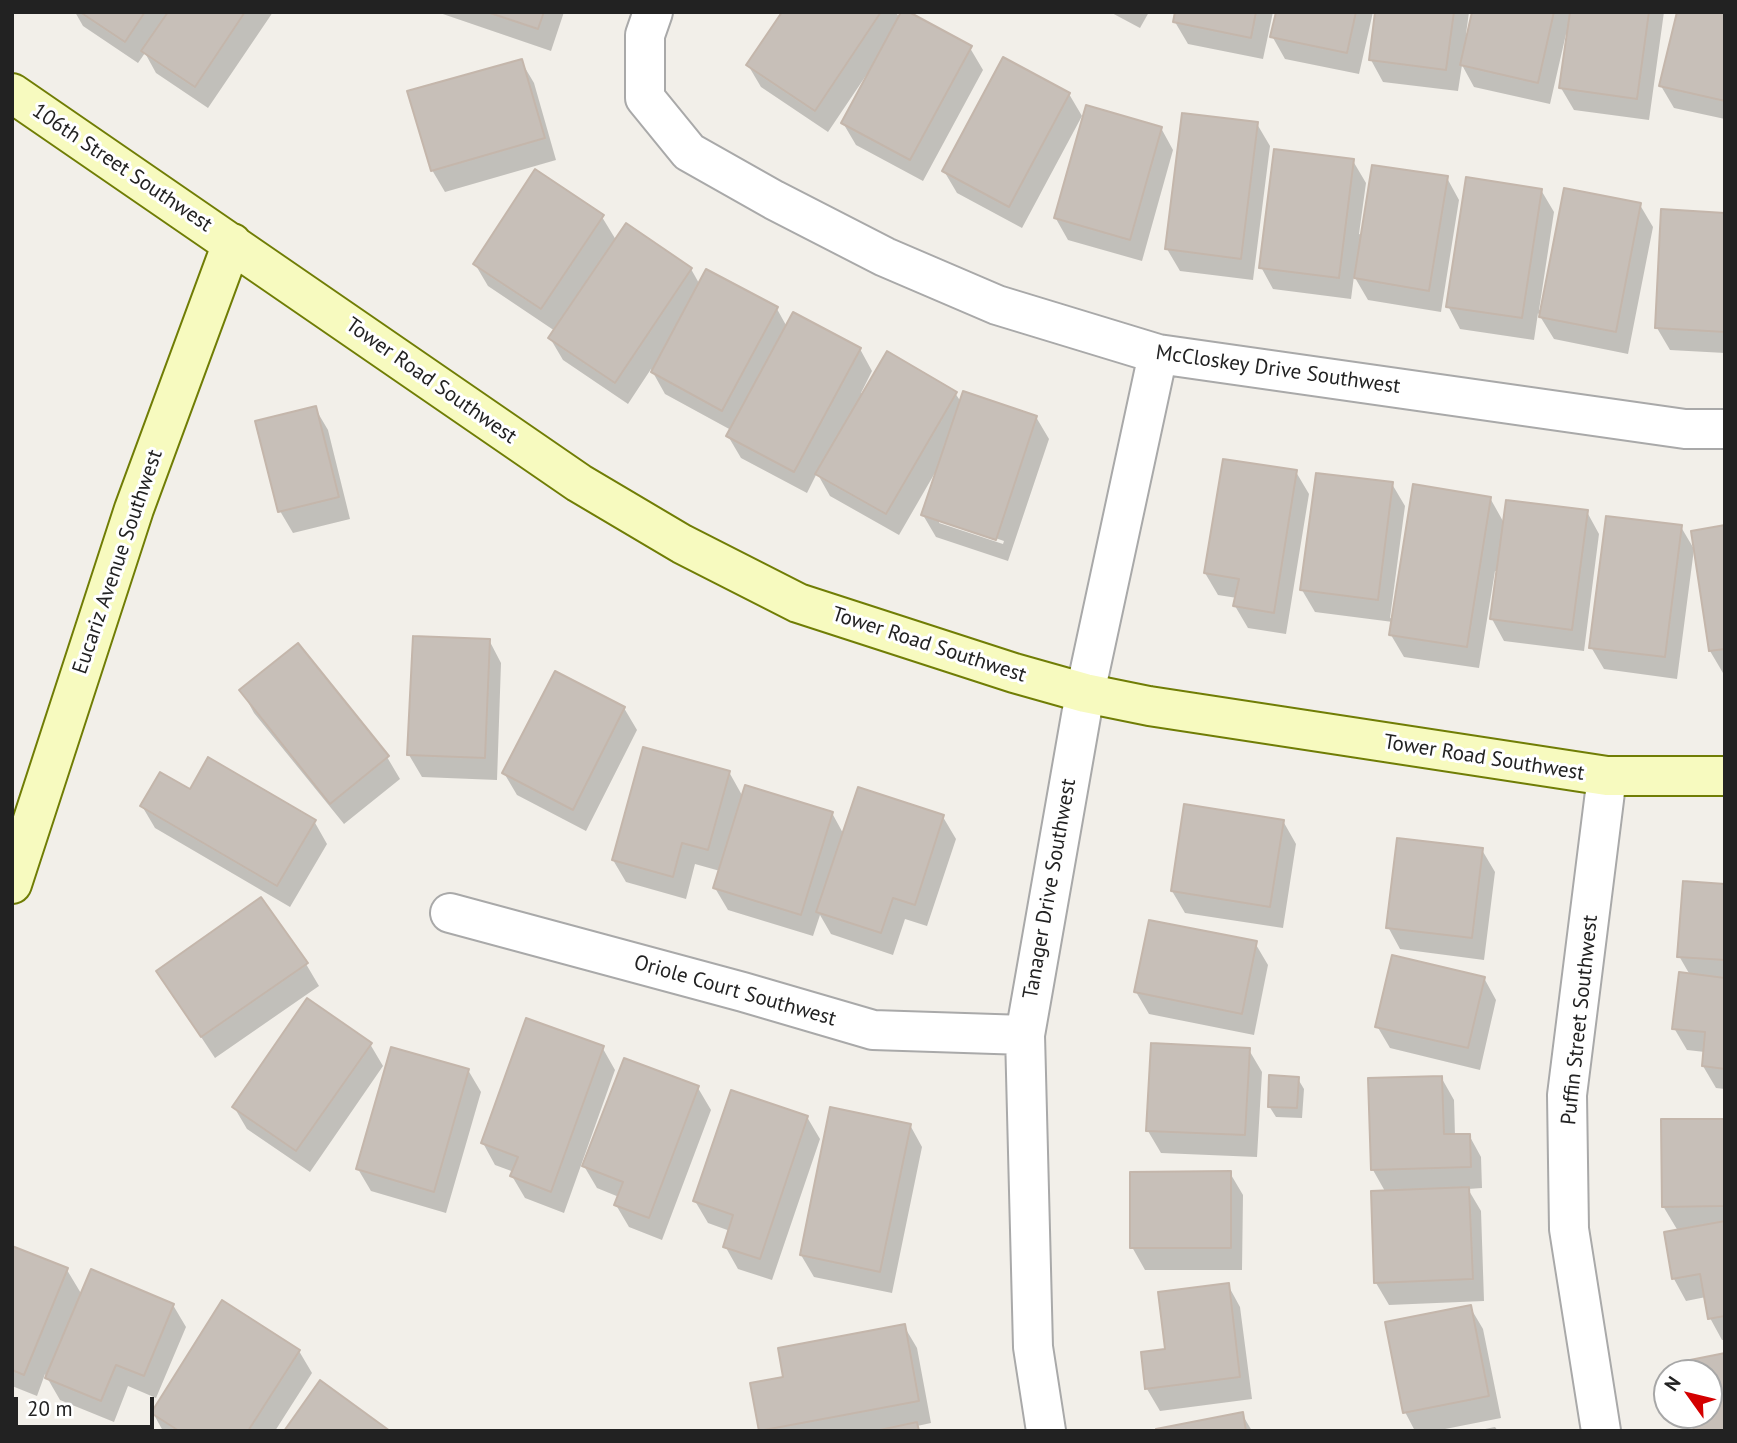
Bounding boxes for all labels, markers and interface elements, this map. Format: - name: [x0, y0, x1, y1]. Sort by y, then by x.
- street label: 106th Street Southwest: [27, 98, 217, 238]
- street label: Tower Road Southwest: [341, 313, 521, 449]
- street label: McCloskey Drive Southwest: [1154, 340, 1402, 400]
- street label: Eucariz Avenue Southwest: [68, 447, 168, 677]
- street label: Tower Road Southwest: [829, 602, 1029, 688]
- street label: Tower Road Southwest: [1382, 730, 1586, 786]
- street label: Tanager Drive Southwest: [1018, 777, 1082, 1001]
- street label: Puffin Street Southwest: [1556, 914, 1604, 1126]
- street label: Oriole Court Southwest: [631, 950, 839, 1032]
- north arrow: [1653, 1359, 1723, 1429]
- text: N: [1659, 1371, 1686, 1395]
- scale bar: [18, 1384, 158, 1428]
- text: 20 m: [27, 1395, 73, 1422]

